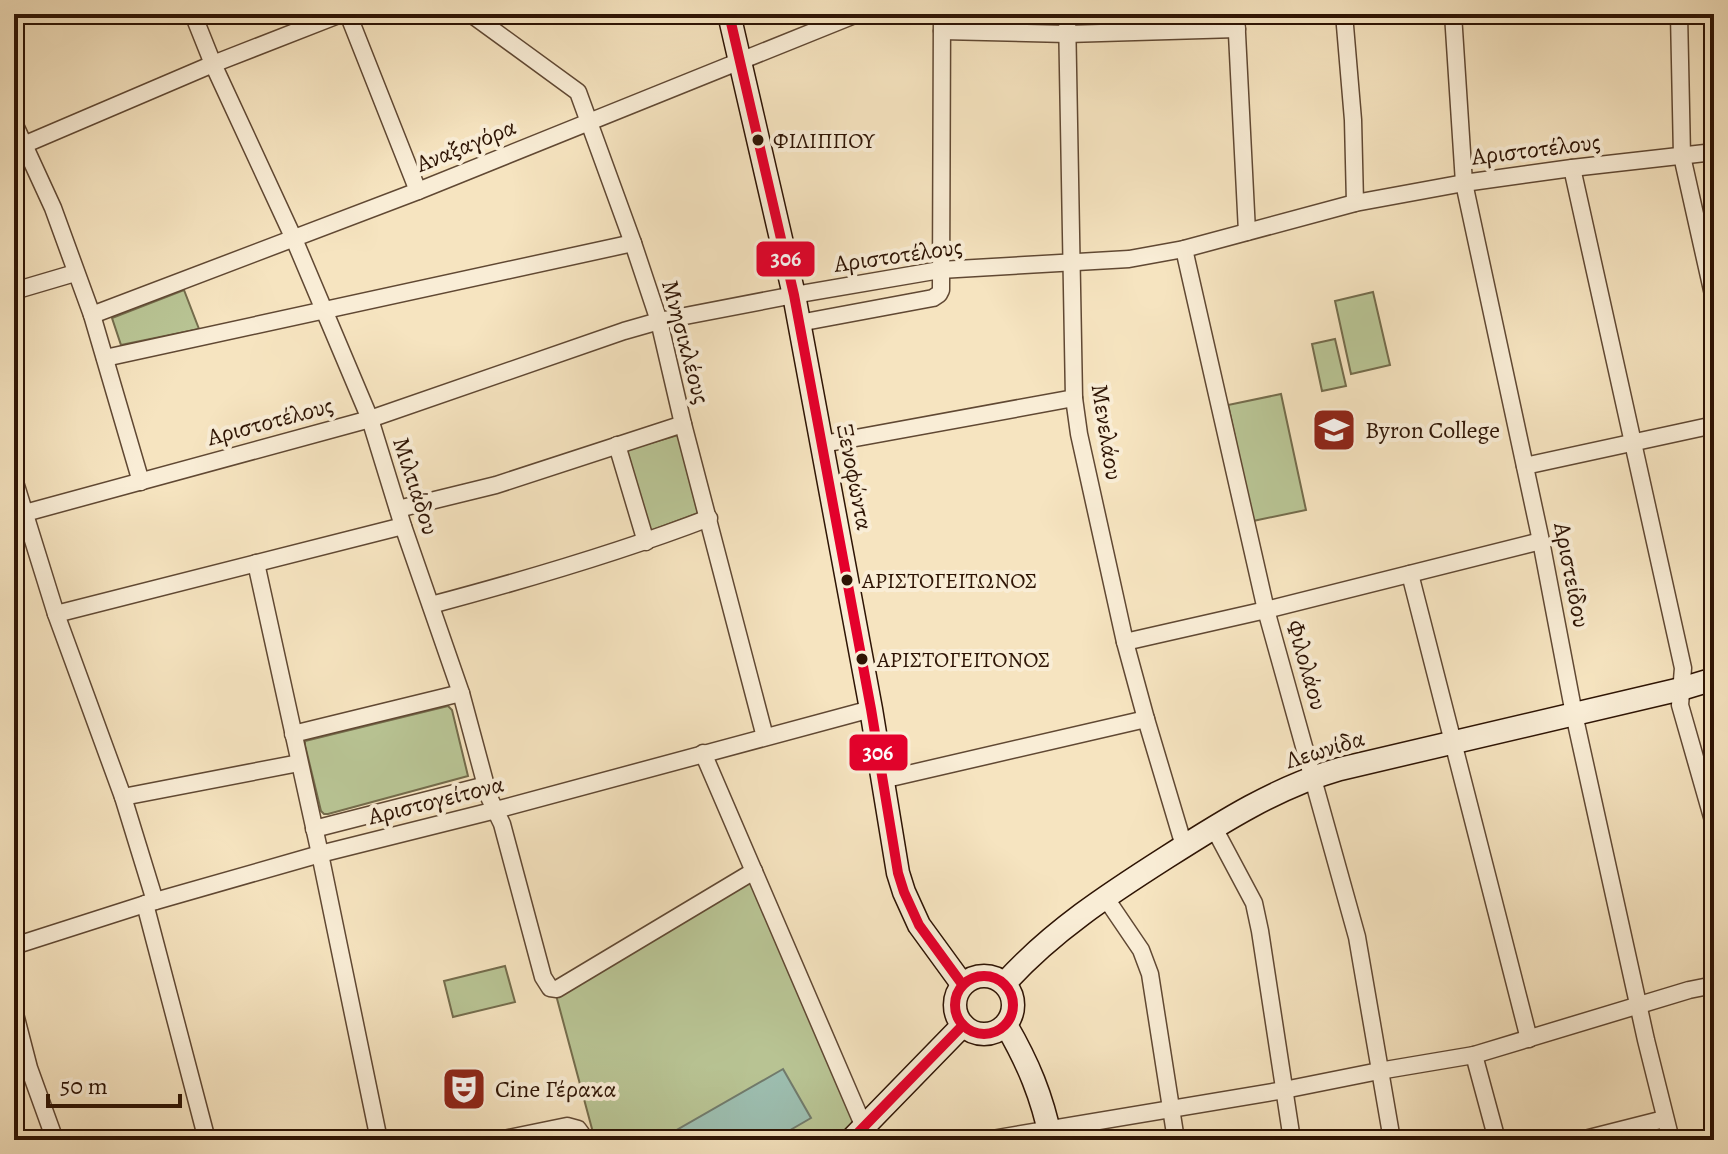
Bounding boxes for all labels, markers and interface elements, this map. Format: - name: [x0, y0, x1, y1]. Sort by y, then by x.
- street label: Αναξαγόρα: [410, 110, 521, 180]
- street label: Αριστοτέλους: [1469, 125, 1602, 173]
- place label: ΦΙΛΙΠΠΟΥ: [773, 126, 876, 156]
- marker: ΦΙΛΙΠΠΟΥ: [750, 132, 766, 148]
- street label: Αριστοτέλους: [831, 230, 964, 280]
- line badge: 306: [755, 240, 816, 278]
- text: 306: [771, 244, 801, 274]
- street label: Μνησικλέους: [654, 277, 718, 407]
- street label: Μενελάου: [1084, 382, 1130, 482]
- street label: Αριστοτέλους: [202, 389, 337, 453]
- school or university icon: Byron College: [1310, 406, 1358, 454]
- place label: Byron College: [1365, 414, 1500, 446]
- street label: Ξενοφώντα: [829, 421, 881, 533]
- street label: Μιλτιάδου: [385, 433, 447, 539]
- street label: Αριστείδου: [1546, 519, 1598, 630]
- place label: ΑΡΙΣΤΟΓΕΙΤΩΝΟΣ: [861, 566, 1037, 596]
- marker: ΑΡΙΣΤΟΓΕΙΤΩΝΟΣ: [839, 572, 855, 588]
- street label: Φιλολάου: [1279, 616, 1335, 714]
- place label: ΑΡΙΣΤΟΓΕΙΤΟΝΟΣ: [876, 645, 1050, 675]
- marker: ΑΡΙΣΤΟΓΕΙΤΟΝΟΣ: [854, 651, 870, 667]
- street label: Λεωνίδα: [1281, 722, 1368, 776]
- line badge: 306: [848, 733, 909, 772]
- text: 306: [863, 738, 893, 768]
- street label: Αριστογείτονα: [364, 768, 507, 833]
- scale bar: [48, 1058, 180, 1108]
- theatre icon: Cine Γέρακα: [440, 1065, 488, 1113]
- text: 50 m: [60, 1070, 108, 1102]
- place label: Cine Γέρακα: [495, 1073, 616, 1105]

